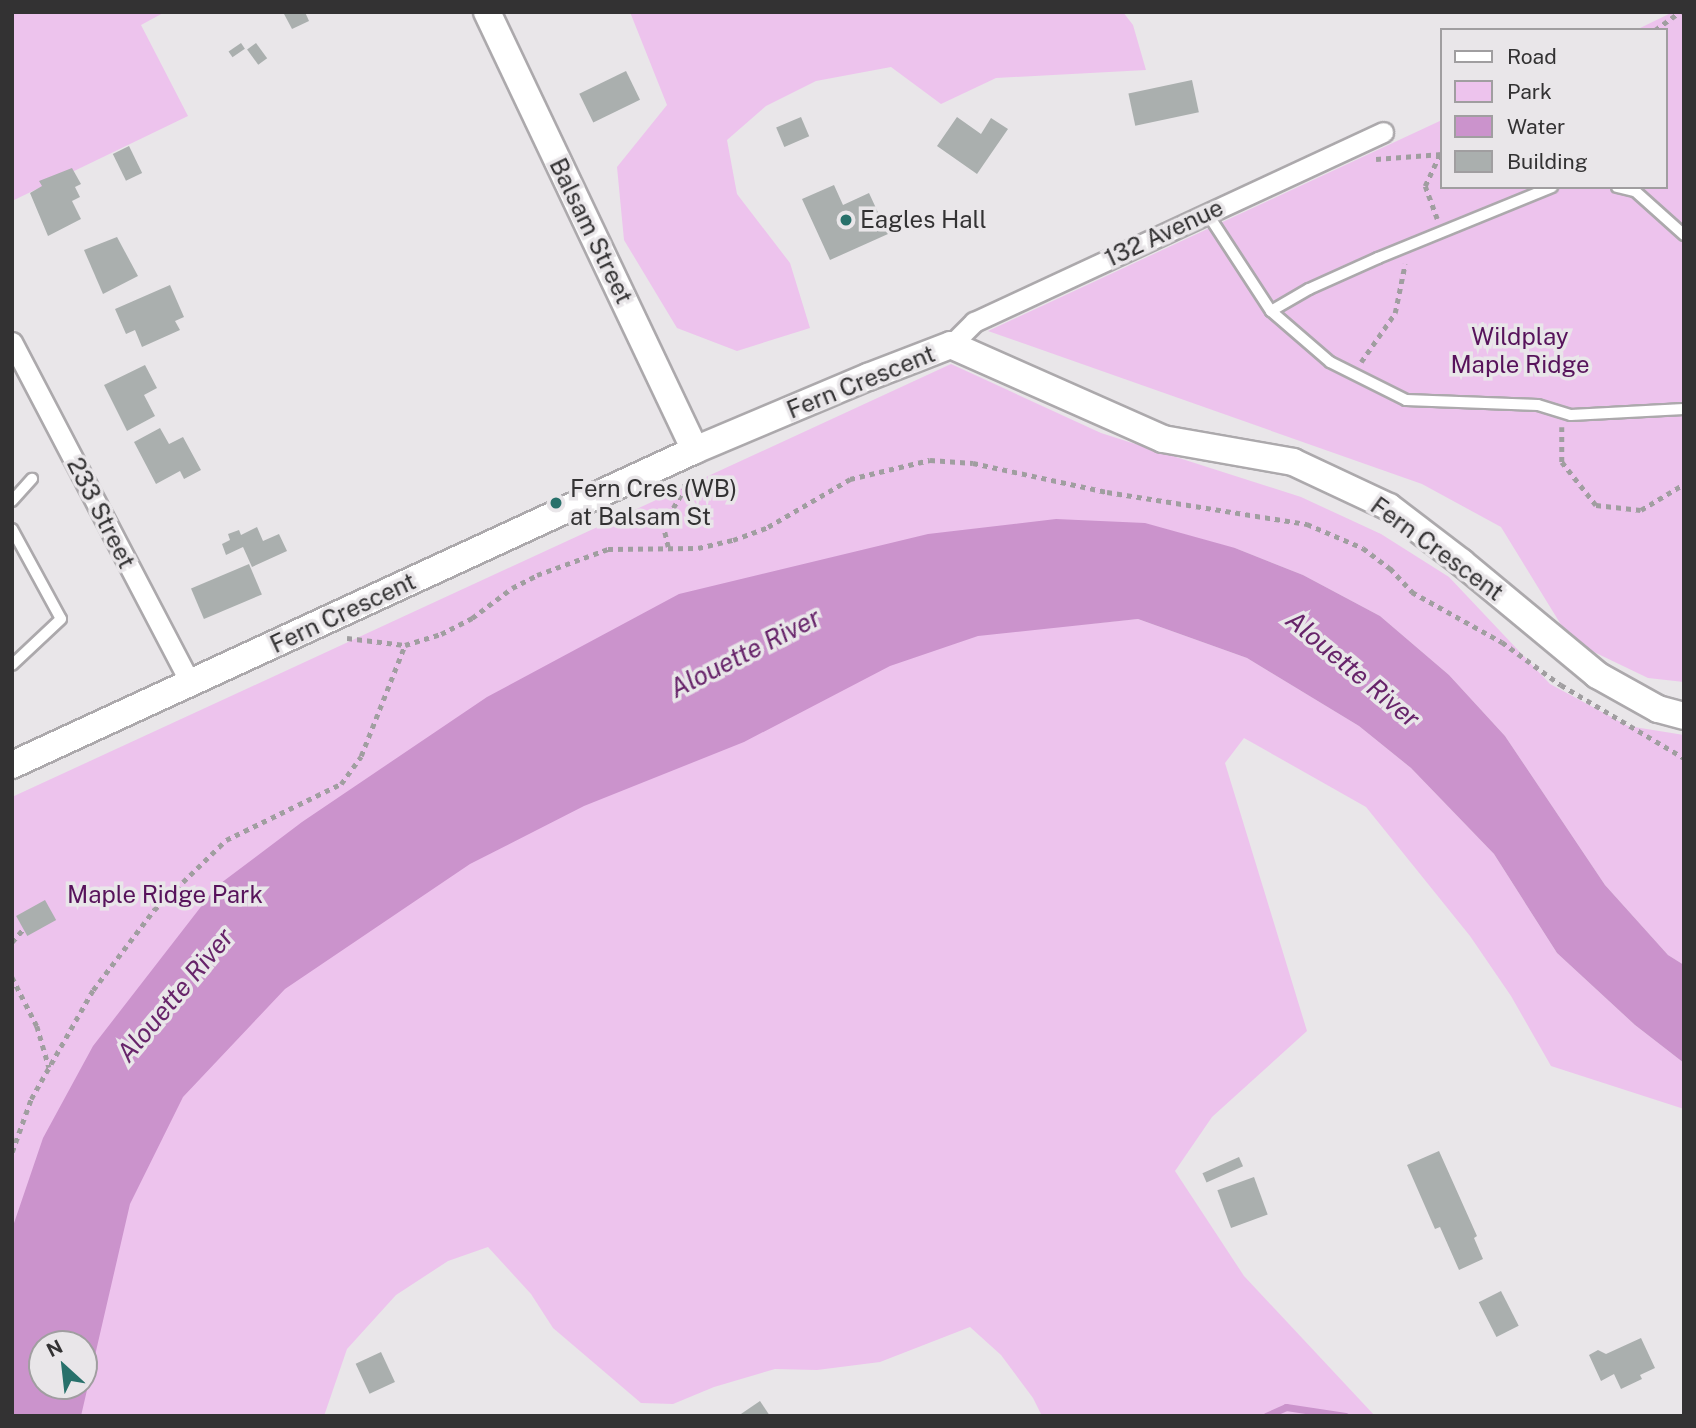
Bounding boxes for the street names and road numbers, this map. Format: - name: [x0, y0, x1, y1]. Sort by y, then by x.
- street label: Balsam Street: [543, 153, 639, 309]
- street label: 132 Avenue: [1100, 193, 1228, 273]
- street label: Fern Crescent: [783, 339, 939, 425]
- street label: 233 Street: [61, 453, 141, 573]
- street label: Fern Crescent: [1365, 491, 1509, 607]
- street label: Fern Crescent: [266, 567, 420, 659]

